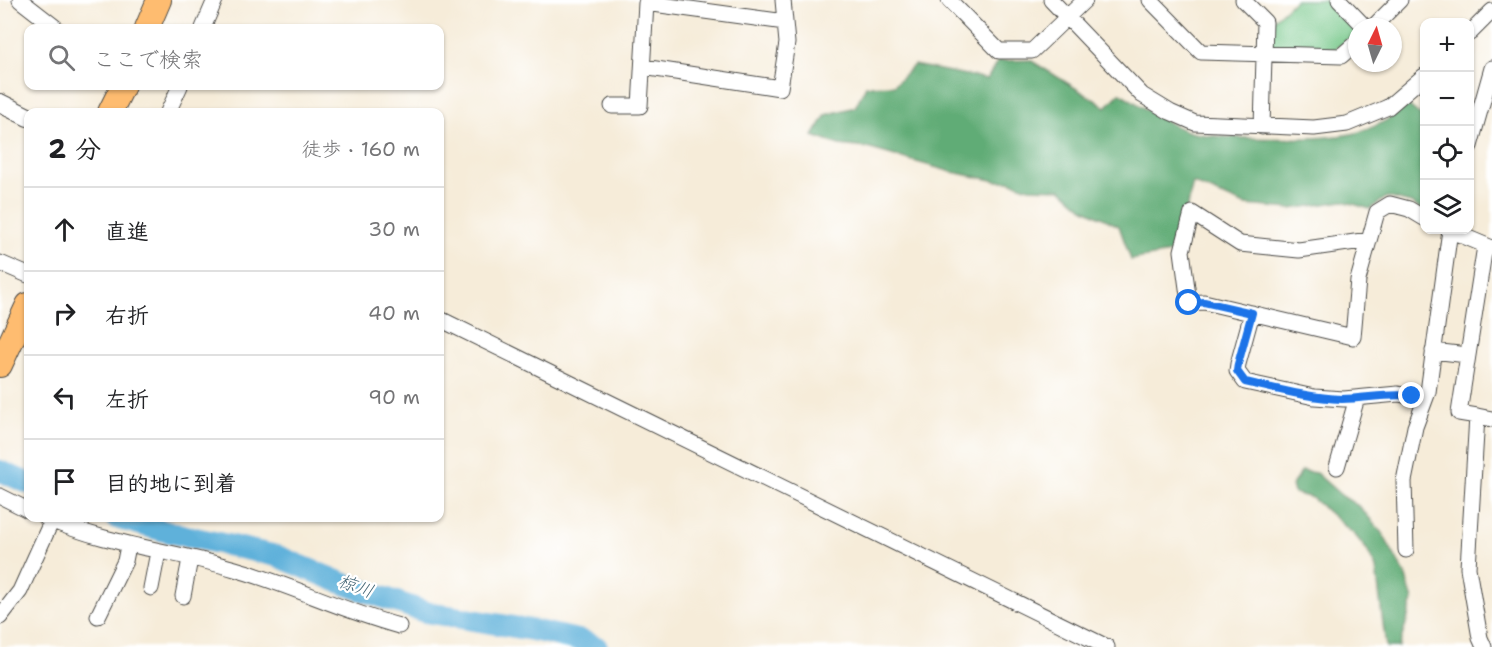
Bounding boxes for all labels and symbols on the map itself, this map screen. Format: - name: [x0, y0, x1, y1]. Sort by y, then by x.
- north arrow: [1348, 18, 1402, 72]
- route start: [1175, 289, 1201, 315]
- route end: [1398, 382, 1424, 408]
- water label: 椋川: [335, 569, 377, 603]

